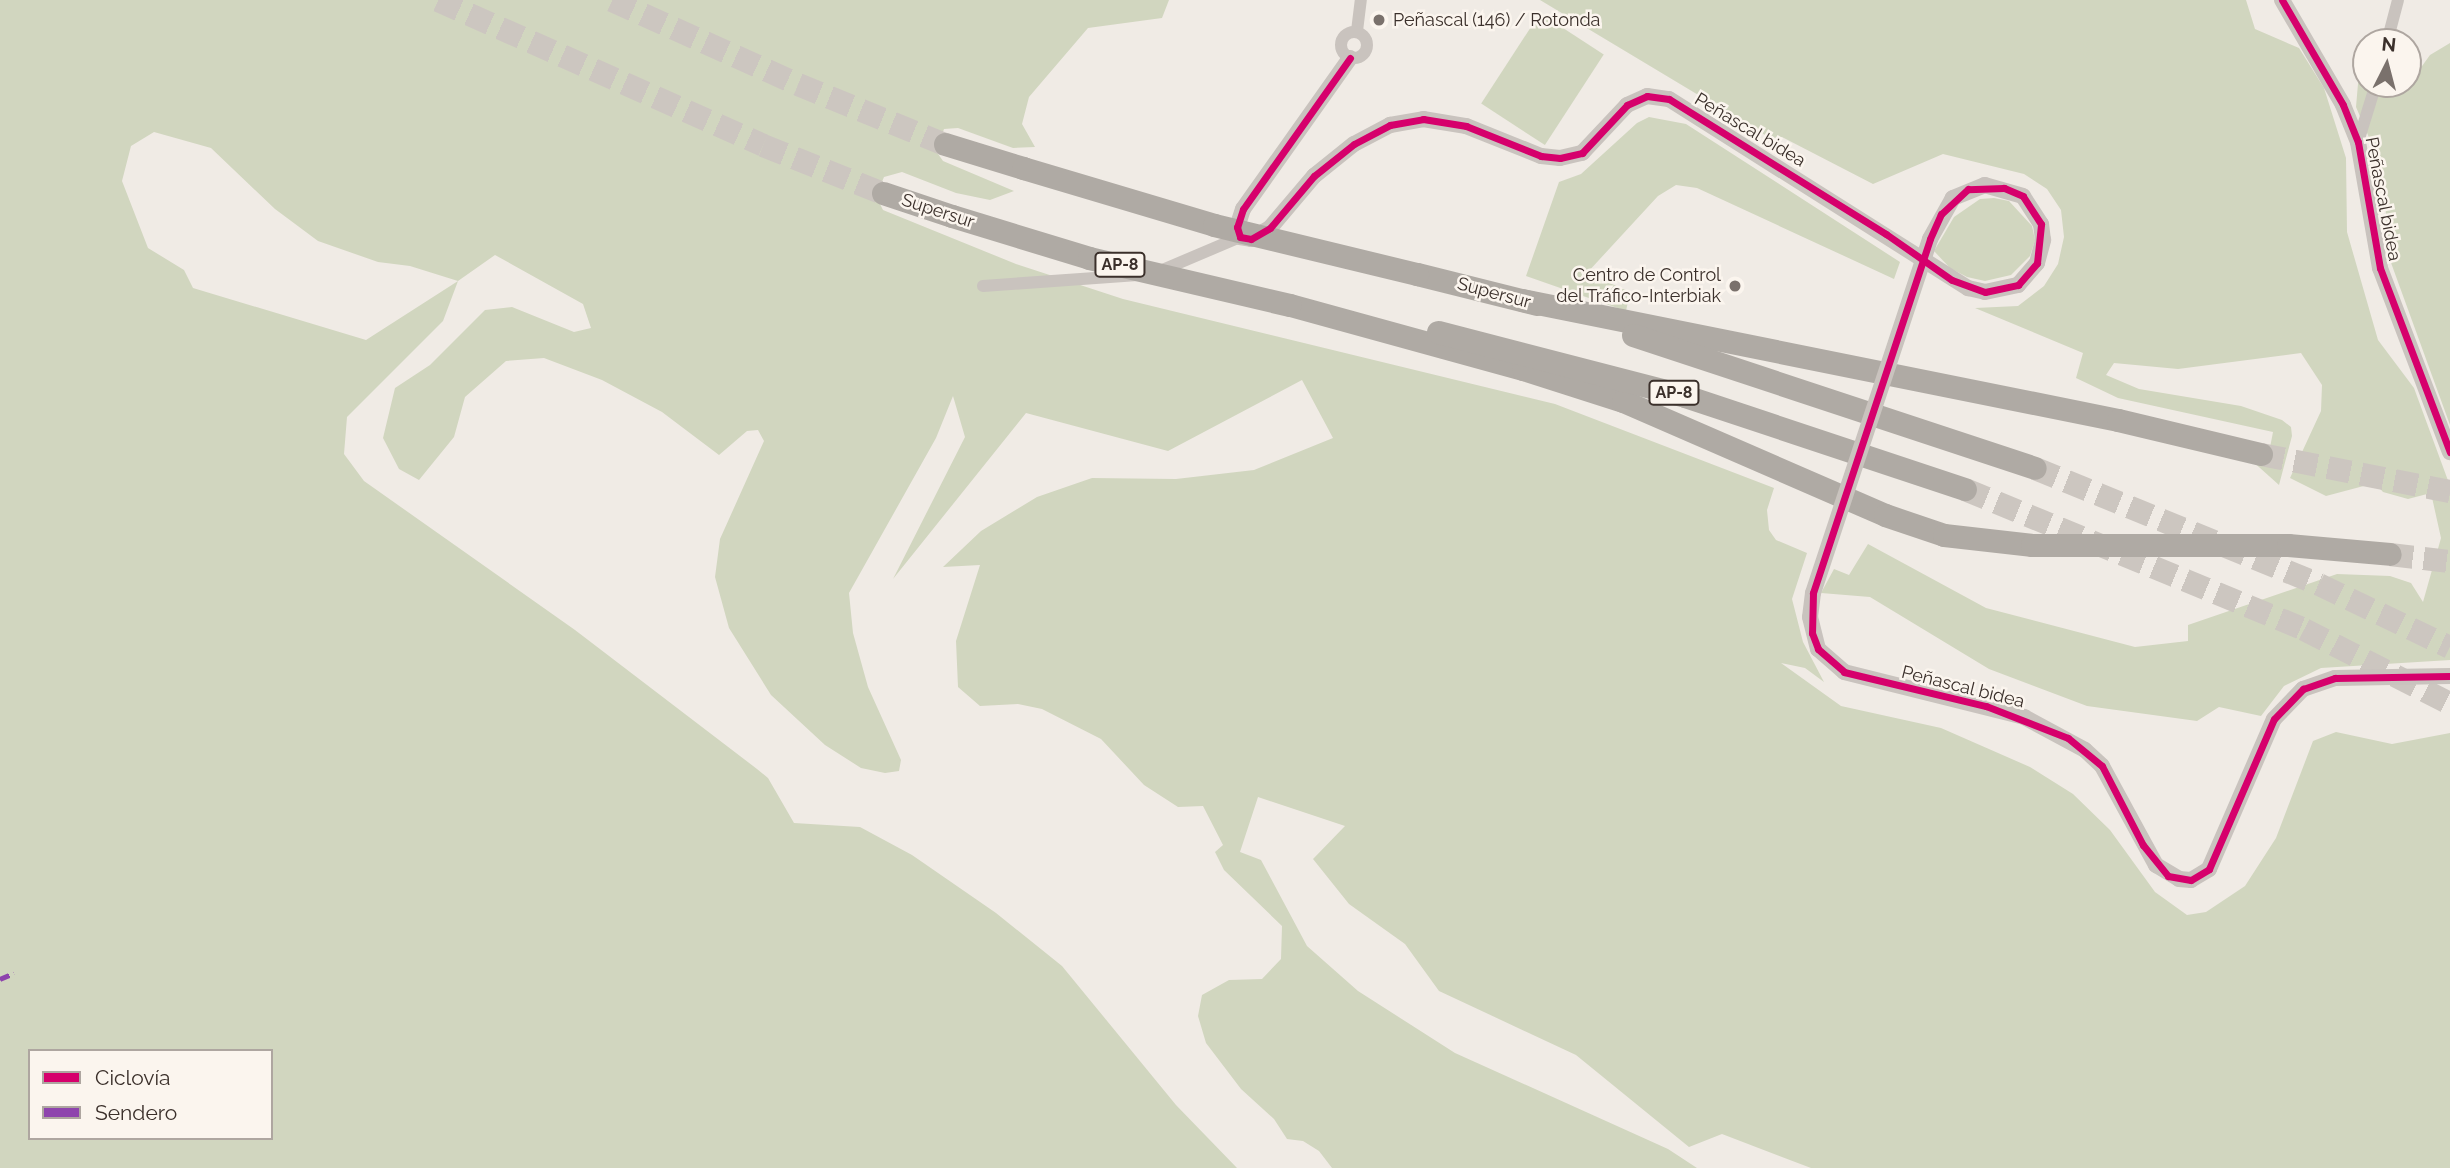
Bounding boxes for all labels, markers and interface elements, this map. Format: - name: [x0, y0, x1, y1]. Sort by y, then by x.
- place label: Peñascal (146) / Rotonda: [1393, 9, 1601, 31]
- marker: Peñascal (146) / Rotonda: [1371, 12, 1387, 28]
- north arrow: [2352, 28, 2422, 98]
- text: N: [2381, 32, 2397, 56]
- street label: Peñascal bidea: [1690, 88, 1810, 172]
- street label: Peñascal bidea: [2360, 135, 2406, 263]
- street label: Supersur: [899, 189, 977, 233]
- road number: AP-8: [1094, 252, 1146, 278]
- place label: Centro de Control del Tráfico-Interbiak: [1555, 265, 1721, 308]
- street label: Supersur: [1455, 273, 1533, 313]
- marker: Centro de Control del Tráfico-Interbiak: [1727, 278, 1743, 294]
- road number: AP-8: [1648, 380, 1700, 406]
- street label: Peñascal bidea: [1899, 661, 2027, 713]
- legend: [28, 1049, 273, 1140]
- text: Ciclovía: [95, 1065, 171, 1090]
- text: Sendero: [95, 1100, 177, 1125]

